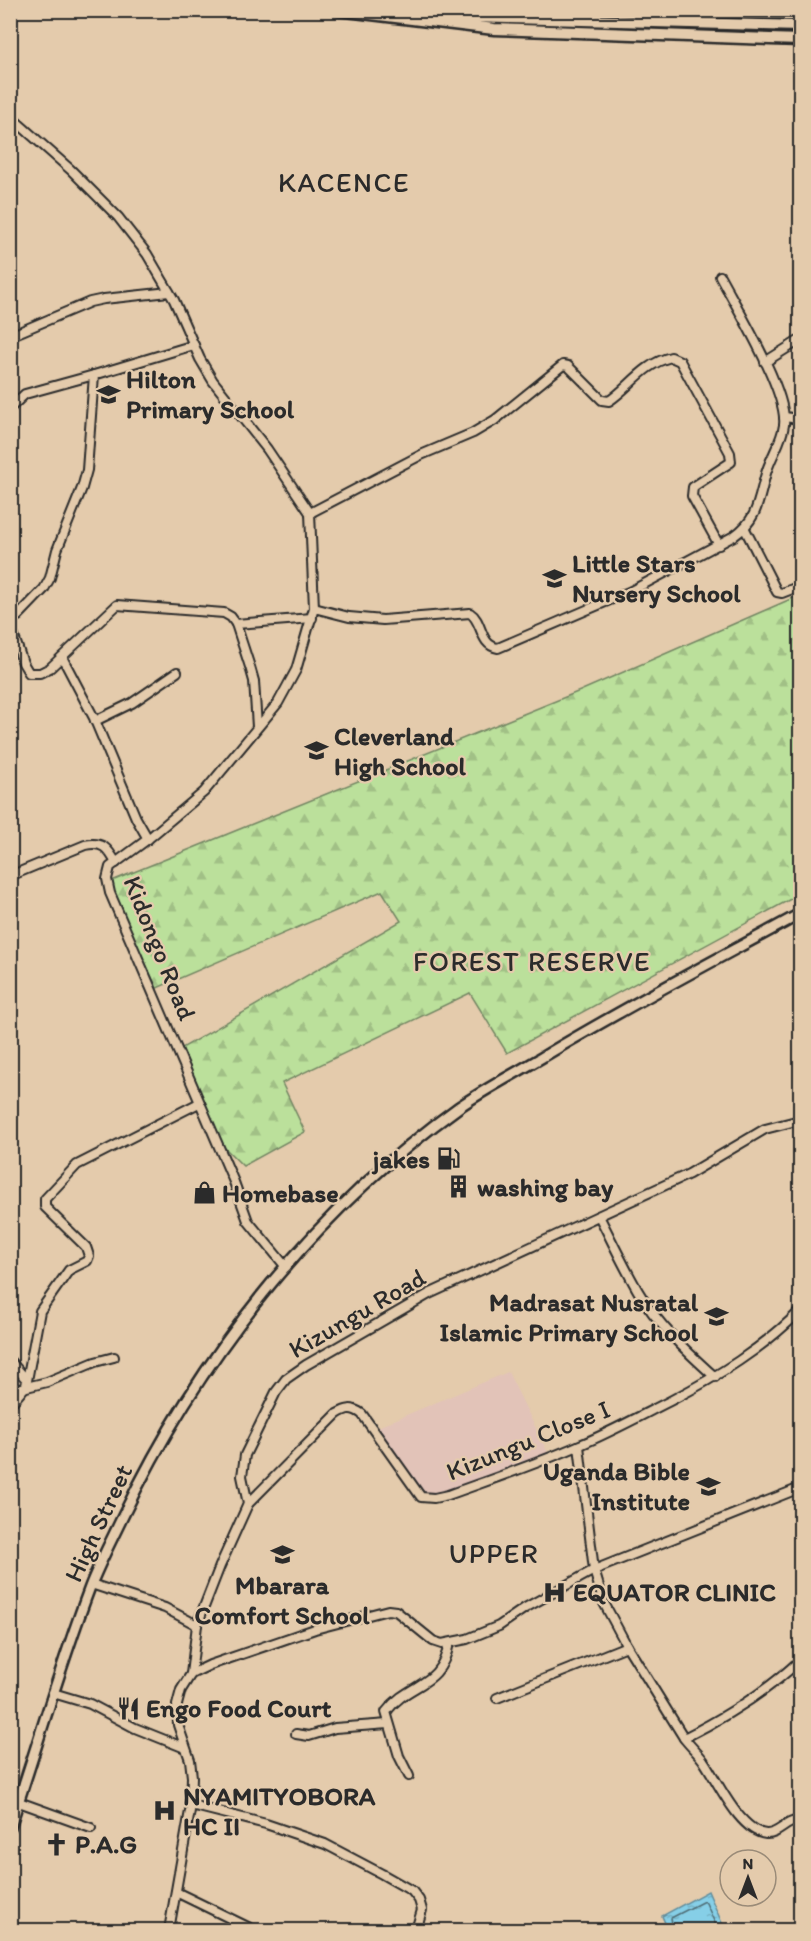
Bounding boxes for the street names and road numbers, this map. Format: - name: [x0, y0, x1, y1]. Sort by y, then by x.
- street label: Kidongo Road: [116, 871, 204, 1026]
- street label: Kizungu Road: [283, 1261, 432, 1365]
- street label: Kizungu Close I: [441, 1393, 615, 1487]
- street label: High Street: [57, 1459, 139, 1587]

